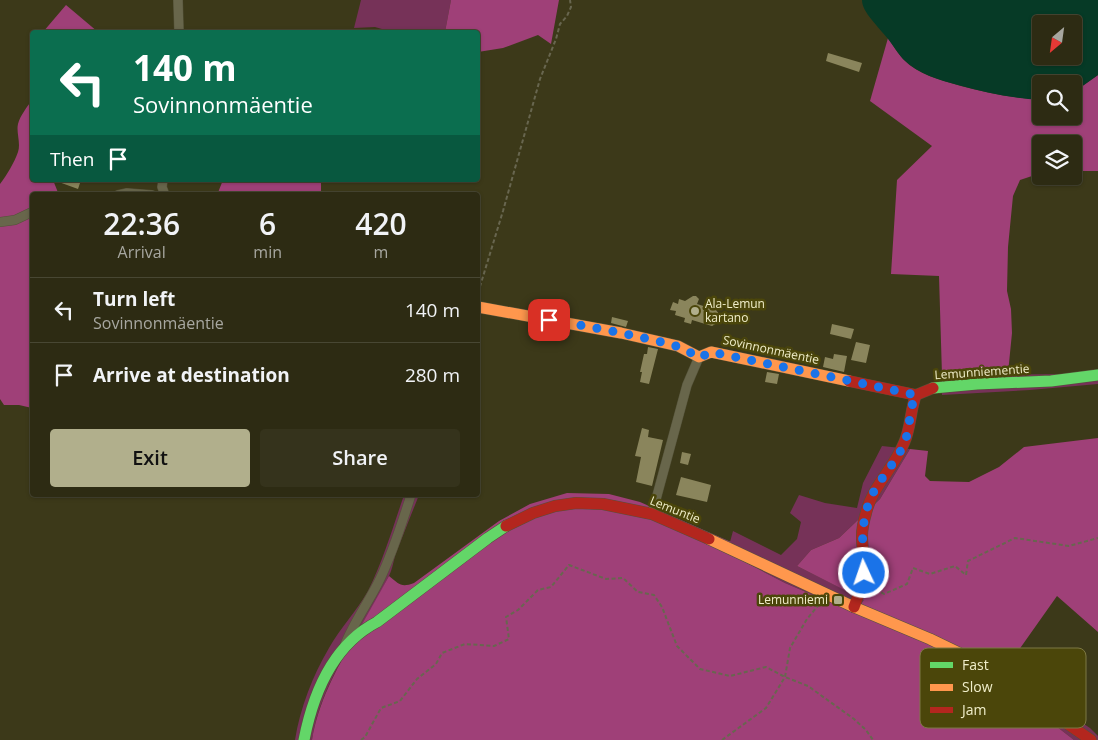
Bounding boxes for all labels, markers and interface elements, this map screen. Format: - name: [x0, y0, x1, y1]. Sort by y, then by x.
- north arrow: [1032, 15, 1082, 65]
- map controls: [1032, 15, 1082, 185]
- text: 140 m: [133, 44, 237, 91]
- icon: left: [50, 50, 115, 115]
- button: search: [1032, 75, 1082, 125]
- text: Sovinnonmäentie: [133, 89, 313, 119]
- button: layers: [1032, 135, 1082, 185]
- icon: arrive: [104, 145, 132, 173]
- text: Then: [50, 146, 94, 172]
- text: 22:36: [103, 203, 180, 244]
- text: 6: [259, 203, 276, 244]
- text: 420: [355, 203, 407, 244]
- text: Arrival: [118, 241, 166, 263]
- text: min: [253, 241, 282, 263]
- text: m: [374, 241, 388, 263]
- text: Turn left: [93, 286, 175, 312]
- place label: Ala-Lemun kartano: [705, 295, 765, 326]
- icon: left: [50, 296, 78, 324]
- text: 140 m: [405, 297, 460, 323]
- pin: [528, 299, 570, 341]
- marker: Ala-Lemun kartano: [689, 305, 701, 317]
- icon: arrive: [535, 306, 563, 334]
- text: Sovinnonmäentie: [93, 312, 224, 334]
- street label: Sovinnonmäentie: [721, 331, 821, 368]
- street label: Lemunniementie: [934, 360, 1030, 383]
- icon: arrive: [50, 361, 78, 389]
- text: Arrive at destination: [93, 362, 290, 388]
- text: 280 m: [405, 362, 460, 388]
- button: Exit: [50, 429, 250, 487]
- button: Share: [260, 429, 460, 487]
- street label: Lemuntie: [647, 492, 703, 527]
- position arrow: [837, 546, 889, 598]
- place label: Lemunniemi: [758, 591, 828, 608]
- marker: Lemunniemi: [832, 594, 844, 606]
- legend: [920, 648, 1086, 728]
- text: Fast: [962, 655, 989, 674]
- text: Slow: [962, 677, 993, 696]
- text: Jam: [960, 700, 987, 719]

